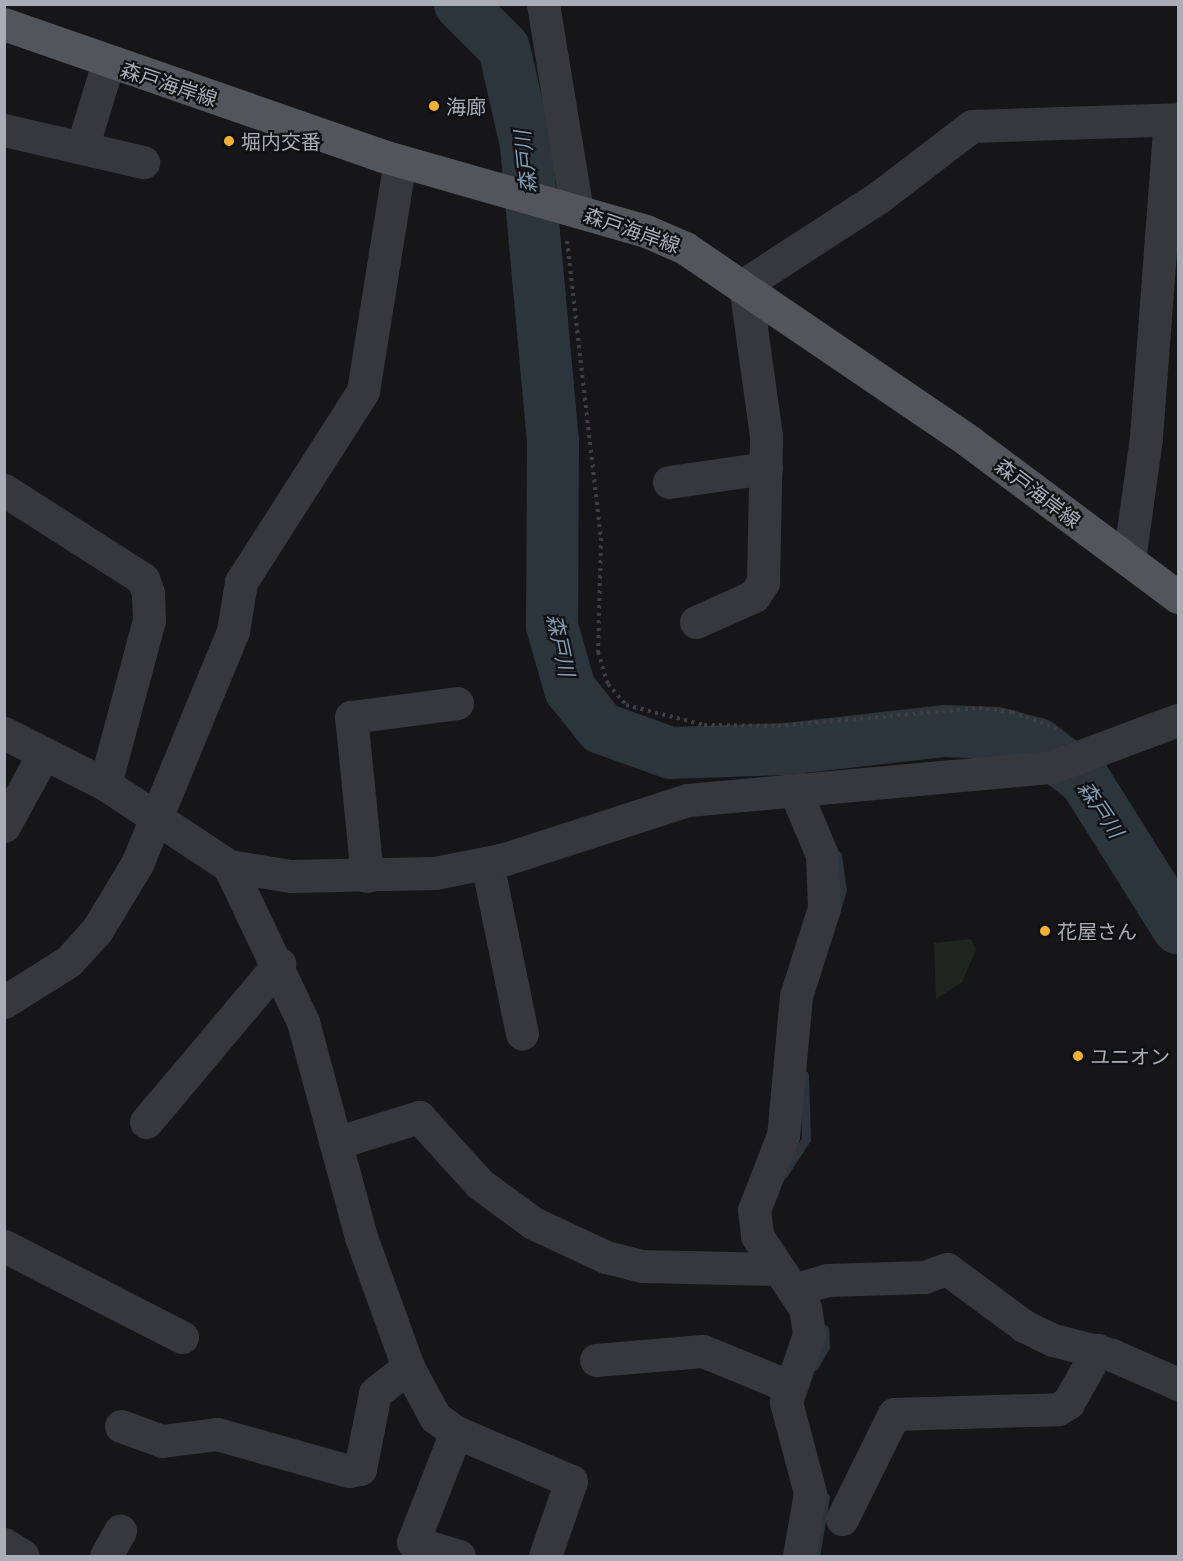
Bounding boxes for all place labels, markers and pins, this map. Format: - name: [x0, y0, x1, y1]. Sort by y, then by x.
- place label: 海廊: [446, 94, 486, 118]
- marker: 海廊: [427, 99, 441, 113]
- place label: 堀内交番: [241, 129, 321, 153]
- marker: 堀内交番: [222, 134, 236, 148]
- place label: 花屋さん: [1057, 919, 1137, 943]
- marker: 花屋さん: [1038, 924, 1052, 938]
- place label: ユニオン: [1090, 1044, 1170, 1068]
- marker: ユニオン: [1071, 1049, 1085, 1063]

